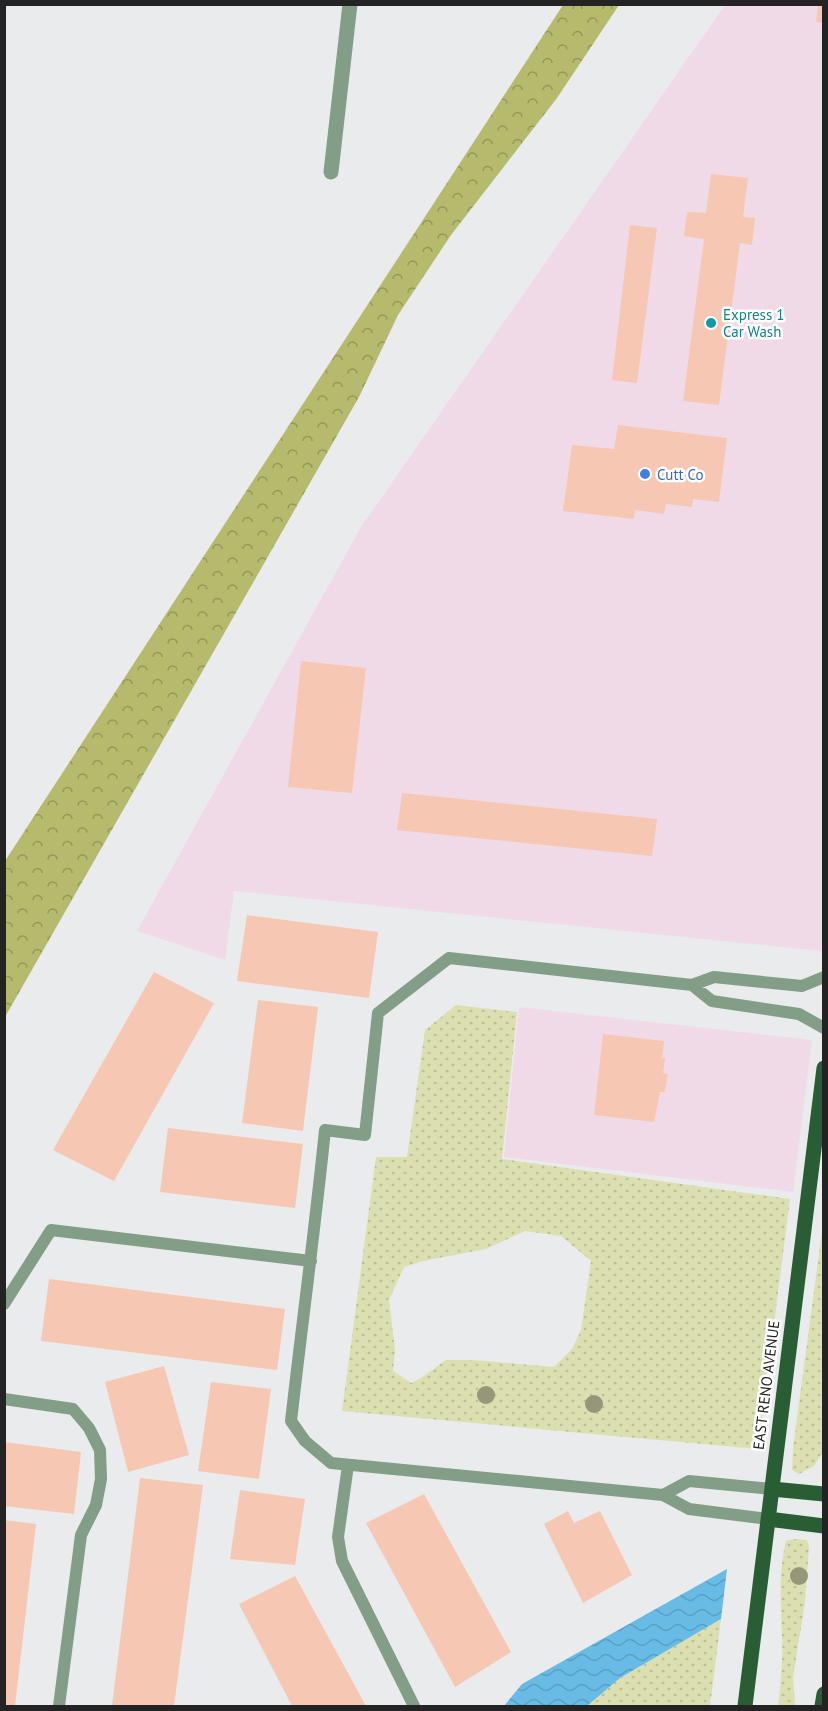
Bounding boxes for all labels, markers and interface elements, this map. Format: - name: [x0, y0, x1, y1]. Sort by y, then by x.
- place label: Express 1 Car Wash: [723, 305, 784, 341]
- marker: Express 1 Car Wash: [704, 316, 718, 330]
- place label: Cutt Co: [657, 465, 704, 484]
- marker: Cutt Co: [638, 467, 652, 481]
- street label: EAST RENO AVENUE: [749, 1319, 783, 1451]

